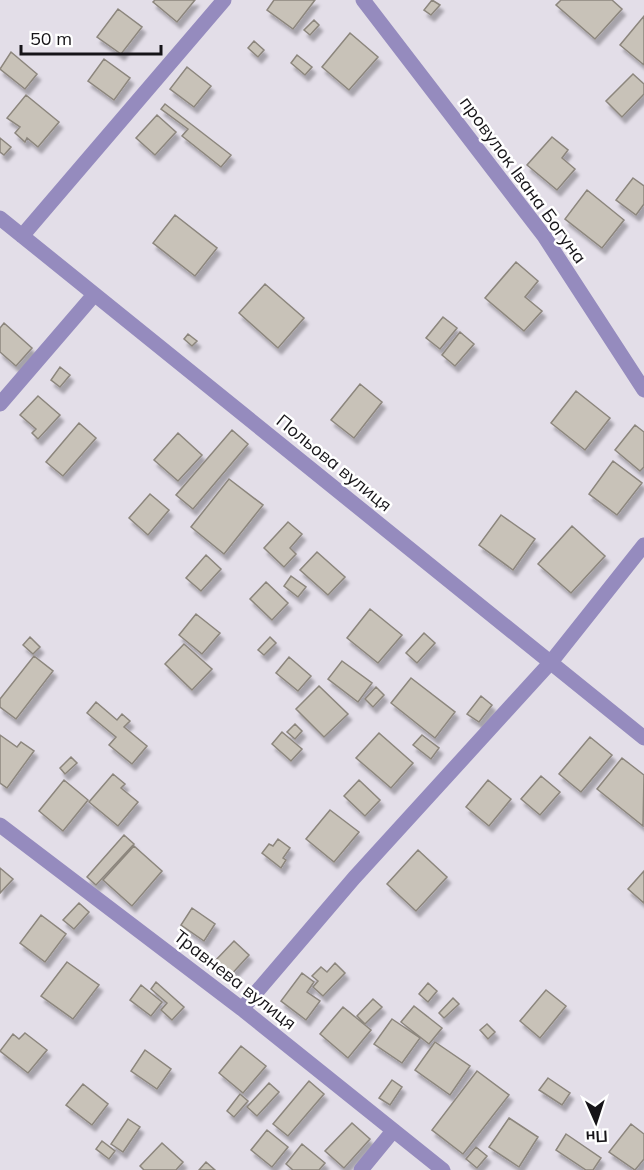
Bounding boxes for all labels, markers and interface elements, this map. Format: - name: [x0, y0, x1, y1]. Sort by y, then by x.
- scale bar: [21, 18, 160, 56]
- text: 50 m: [30, 27, 72, 50]
- street label: провулок Івана Богуна: [455, 92, 592, 268]
- street label: Польова вулиця: [272, 409, 397, 516]
- street label: Травнева вулиця: [169, 925, 301, 1035]
- north arrow: [566, 1092, 626, 1152]
- text: Пн: [585, 1126, 608, 1148]

